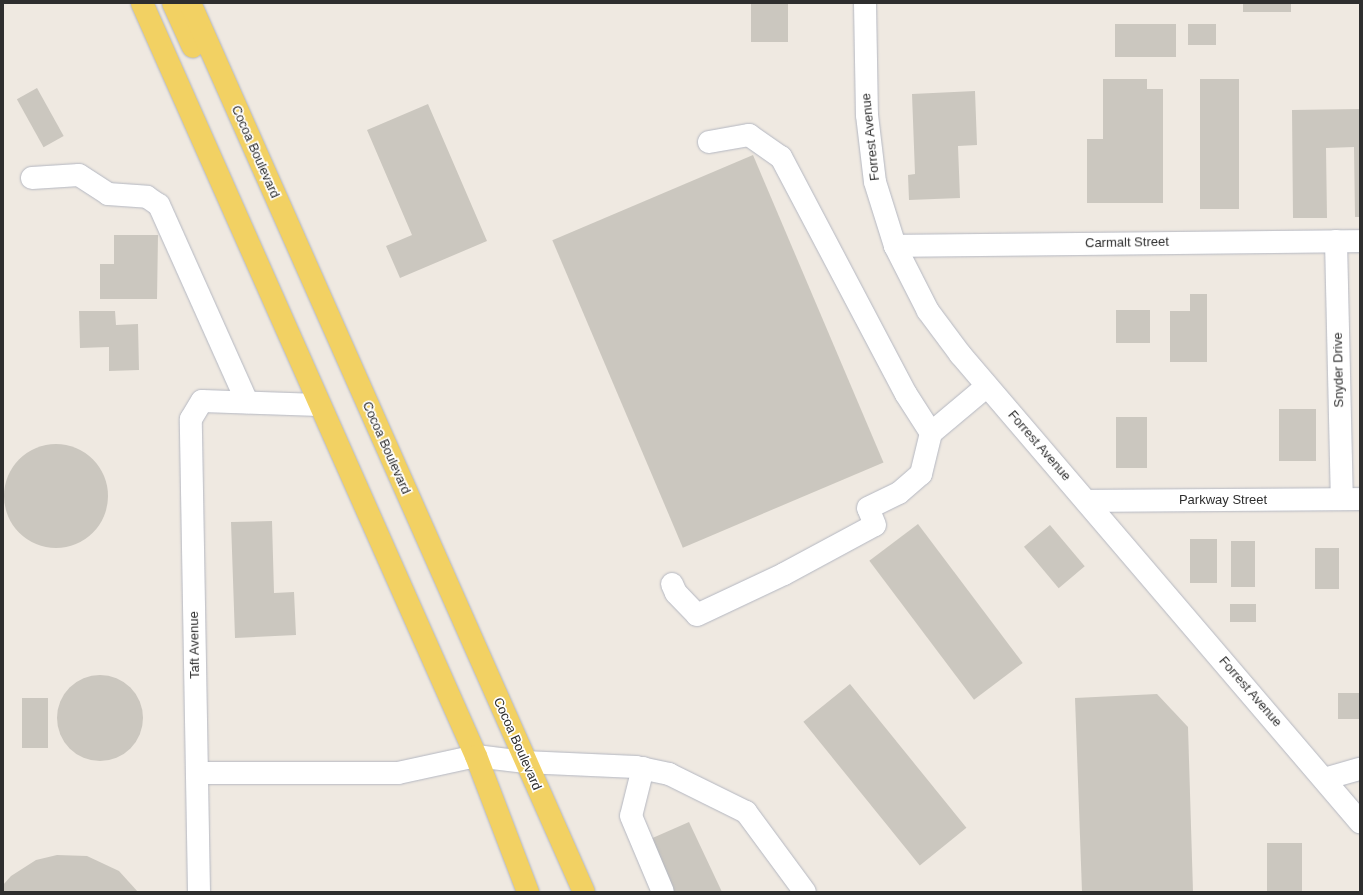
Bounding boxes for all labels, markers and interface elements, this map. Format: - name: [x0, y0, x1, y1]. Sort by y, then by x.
- street label: Forrest Avenue: [859, 92, 883, 182]
- street label: Cocoa Boulevard: [228, 103, 282, 201]
- street label: Carmalt Street: [1085, 234, 1169, 252]
- street label: Snyder Drive: [1331, 332, 1347, 408]
- street label: Cocoa Boulevard: [359, 399, 413, 497]
- street label: Forrest Avenue: [1004, 407, 1074, 485]
- street label: Parkway Street: [1179, 492, 1267, 508]
- street label: Taft Avenue: [187, 611, 203, 679]
- street label: Forrest Avenue: [1215, 653, 1285, 731]
- street label: Cocoa Boulevard: [490, 695, 544, 793]

